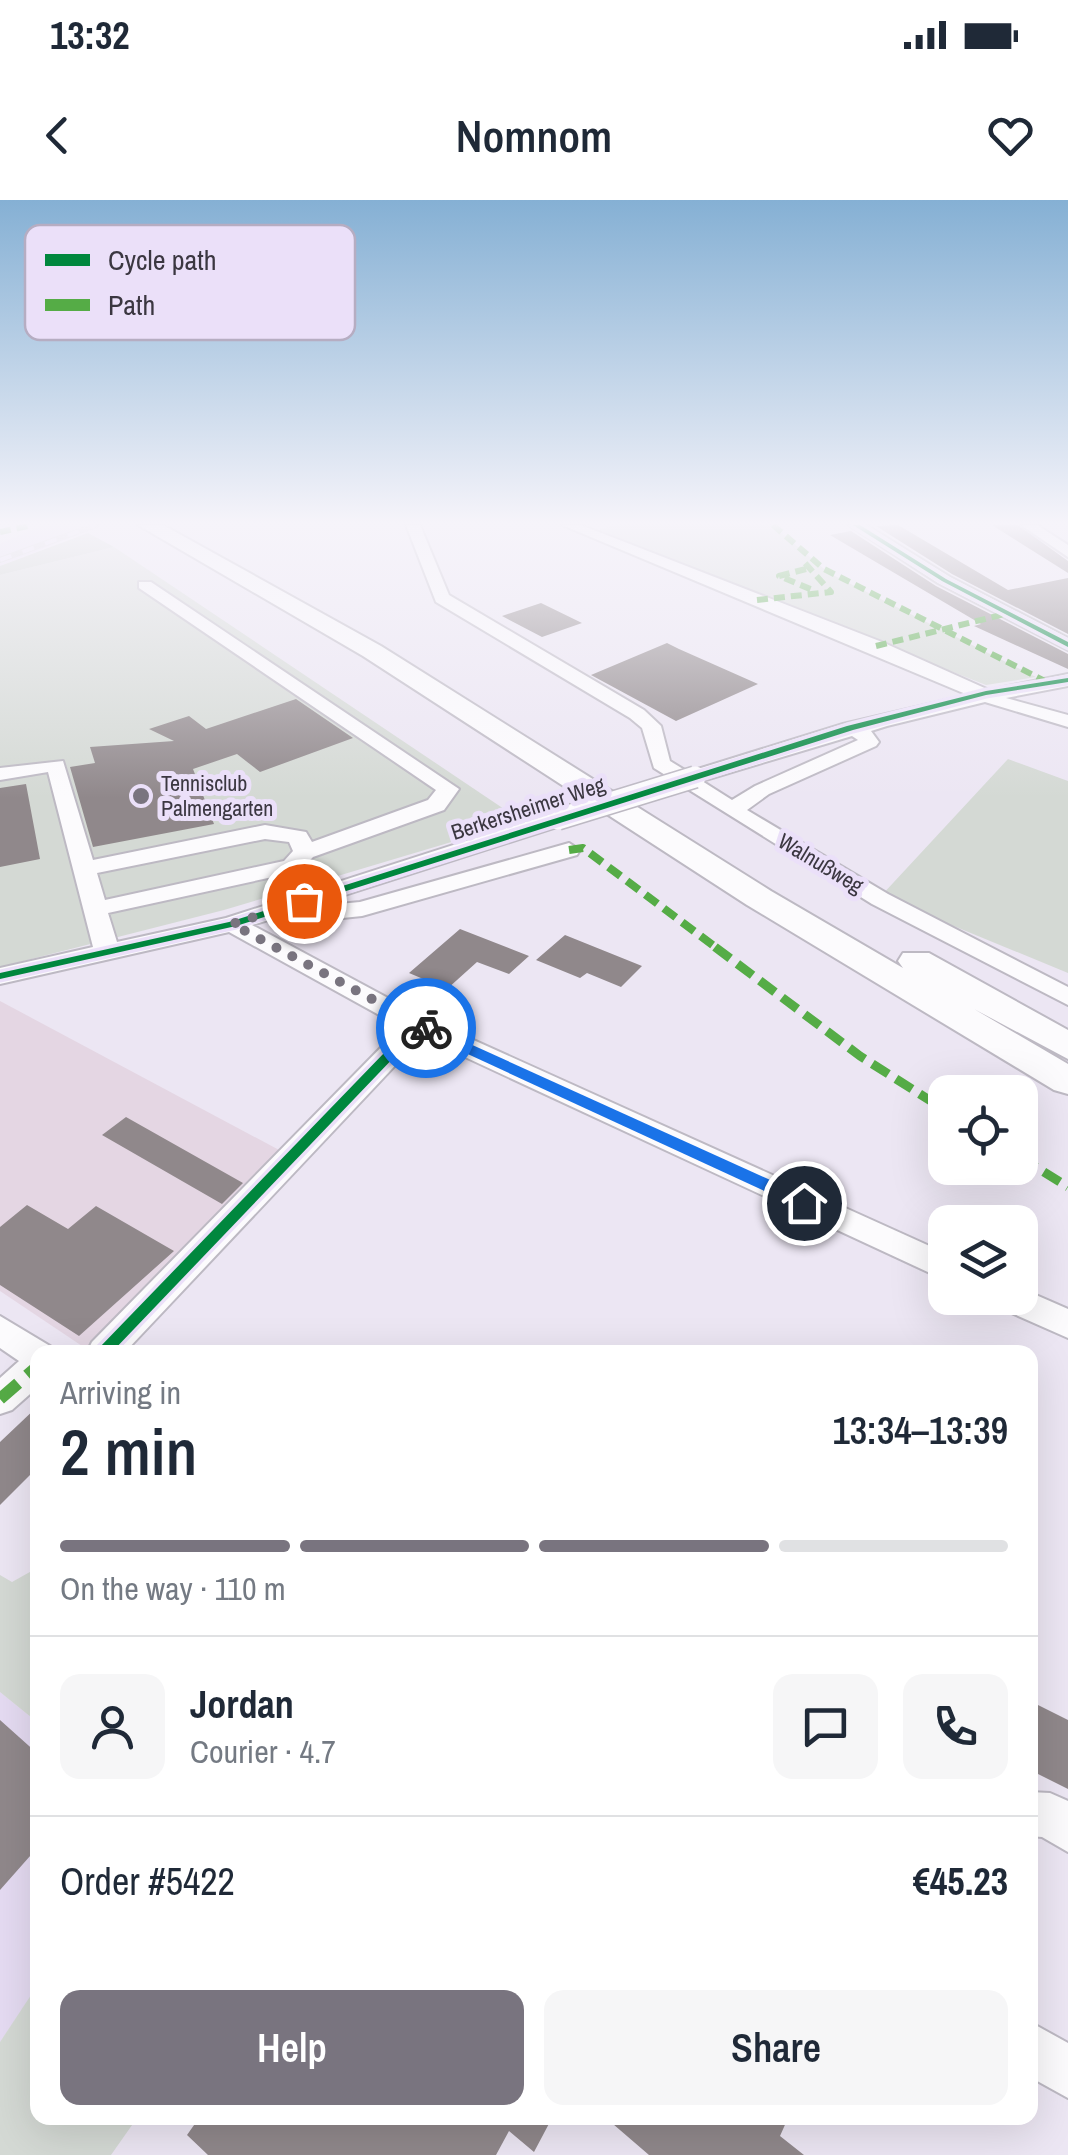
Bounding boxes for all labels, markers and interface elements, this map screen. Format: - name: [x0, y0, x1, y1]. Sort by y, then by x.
- text: 13:32: [50, 10, 130, 61]
- text: Nomnom: [456, 105, 612, 166]
- icon: back: [30, 108, 85, 163]
- icon: heart: [983, 108, 1038, 163]
- legend: [25, 225, 355, 340]
- text: Cycle path: [108, 241, 216, 279]
- text: Path: [108, 286, 155, 324]
- place label: Tennisclub Palmengarten: [161, 768, 273, 823]
- street label: Berkersheimer Weg: [447, 769, 609, 847]
- marker: Tennisclub Palmengarten: [130, 785, 152, 807]
- street label: Walnußweg: [773, 826, 869, 900]
- pin: [262, 859, 347, 944]
- icon: bag: [277, 874, 332, 929]
- courier: [376, 978, 476, 1078]
- icon: bike: [399, 1001, 454, 1056]
- map controls: [928, 1075, 1038, 1315]
- button: locate: [928, 1075, 1038, 1185]
- pin: [762, 1161, 847, 1246]
- icon: home: [777, 1176, 832, 1231]
- button: layers: [928, 1205, 1038, 1315]
- text: Arriving in: [60, 1371, 181, 1414]
- text: 13:34–13:39: [832, 1405, 1008, 1456]
- text: 2 min: [60, 1408, 197, 1495]
- text: On the way · 110 m: [60, 1567, 286, 1610]
- button: person: [60, 1674, 165, 1779]
- button: chat: [773, 1674, 878, 1779]
- button: phone: [903, 1674, 1008, 1779]
- text: Jordan: [190, 1679, 294, 1730]
- text: Courier · 4.7: [190, 1730, 336, 1773]
- text: Order #5422: [60, 1856, 235, 1907]
- text: €45.23: [913, 1856, 1008, 1907]
- button: Help: [60, 1990, 524, 2105]
- button: Share: [544, 1990, 1008, 2105]

